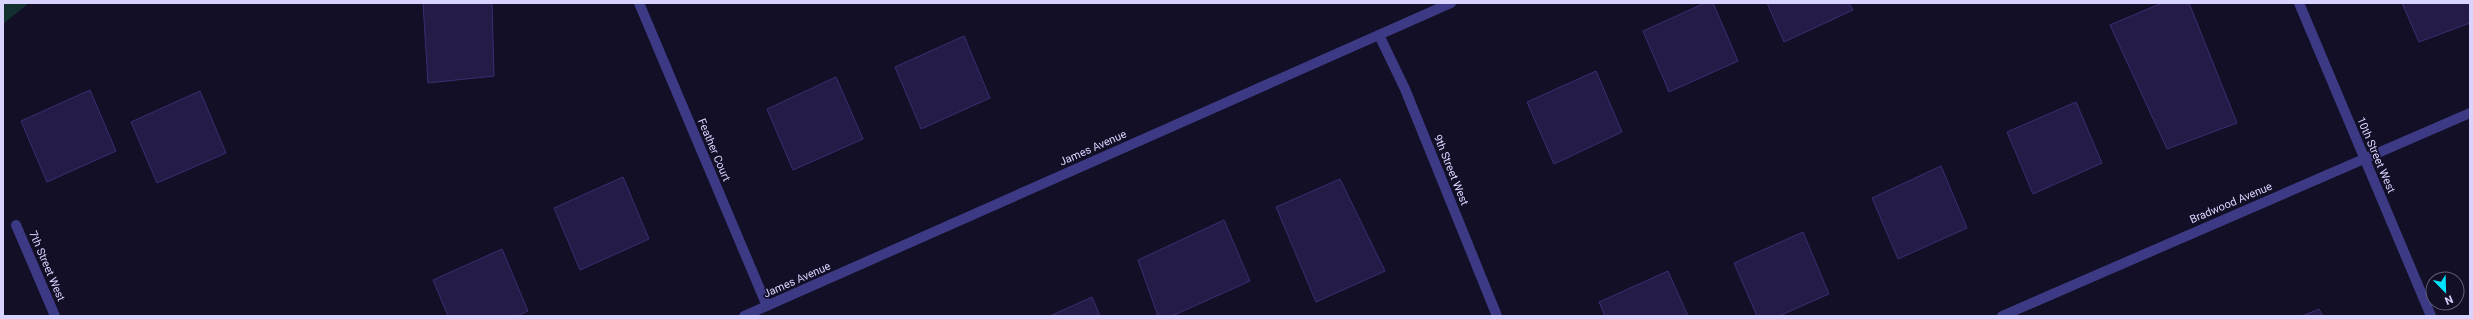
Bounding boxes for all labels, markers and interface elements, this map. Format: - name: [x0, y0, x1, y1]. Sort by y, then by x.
- street label: 10th Street West: [2354, 115, 2398, 195]
- street label: Feather Court: [695, 117, 733, 184]
- street label: James Avenue: [1058, 127, 1129, 169]
- street label: 9th Street West: [1431, 133, 1471, 208]
- street label: Bradwood Avenue: [2188, 180, 2274, 226]
- street label: 7th Street West: [26, 229, 68, 303]
- street label: James Avenue: [762, 259, 833, 301]
- north arrow: [2425, 271, 2465, 311]
- text: N: [2442, 292, 2455, 307]

